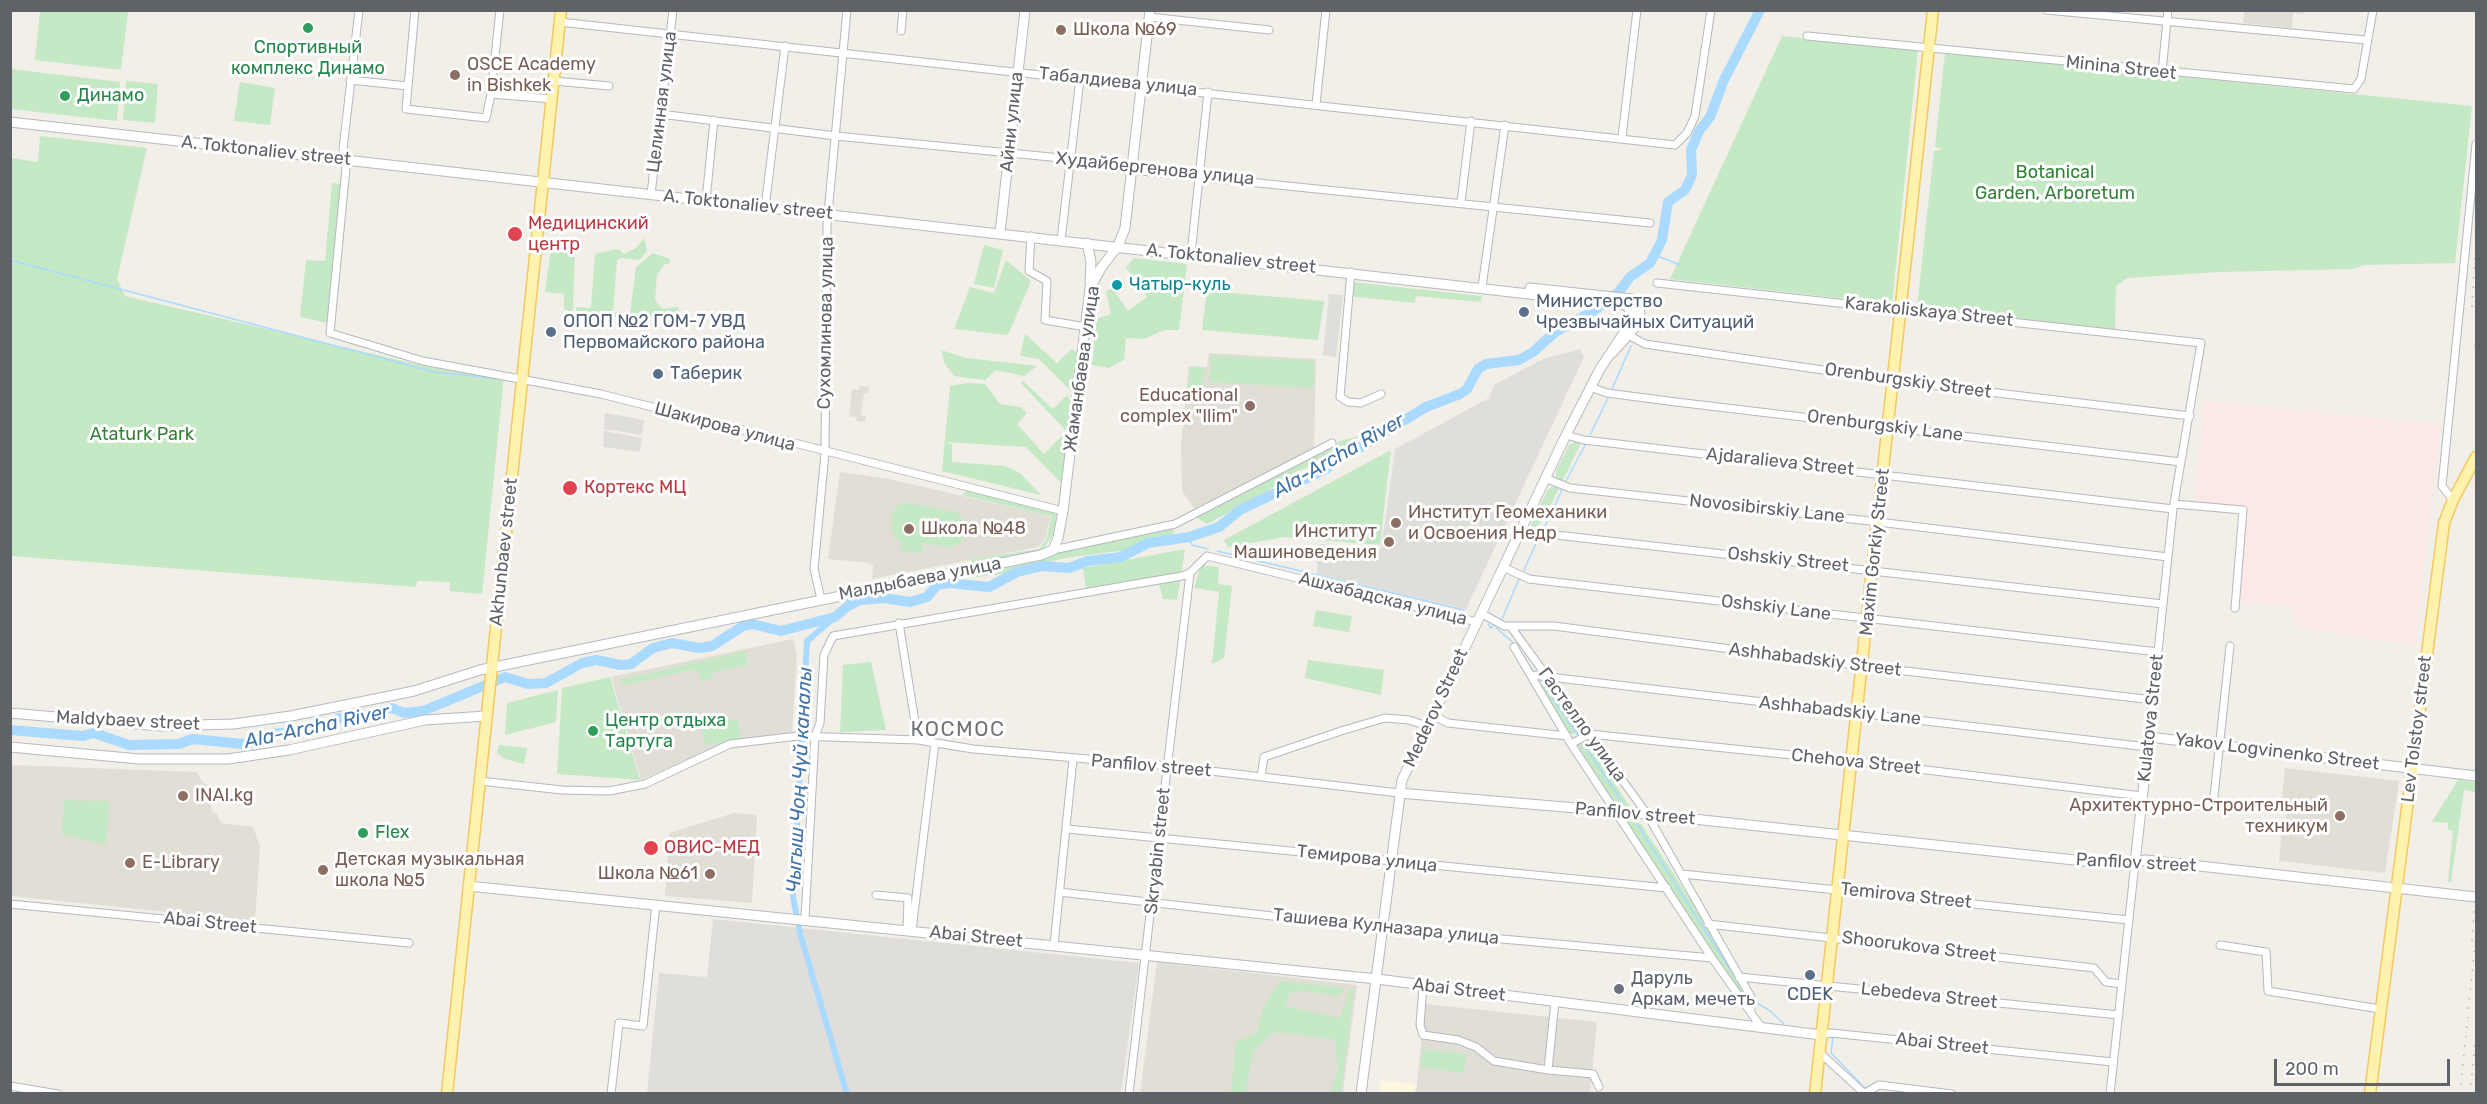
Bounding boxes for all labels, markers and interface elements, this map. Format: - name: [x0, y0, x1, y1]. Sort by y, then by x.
- place label: Школа №69: [1073, 19, 1177, 41]
- marker: Спортивный комплекс Динамо: [301, 21, 315, 35]
- marker: Школа №69: [1054, 23, 1068, 37]
- street label: Целинная улица: [643, 30, 681, 174]
- place label: Спортивный комплекс Динамо: [231, 37, 385, 80]
- street label: Minina Street: [2065, 51, 2177, 85]
- place label: OSCE Academy in Bishkek: [467, 54, 596, 97]
- street label: Табалдиева улица: [1038, 63, 1198, 101]
- marker: OSCE Academy in Bishkek: [448, 68, 462, 82]
- street label: Айни улица: [996, 71, 1028, 173]
- place label: Динамо: [77, 85, 144, 107]
- marker: Динамо: [58, 89, 72, 103]
- street label: A. Toktonaliev street: [180, 131, 352, 171]
- street label: Худайбергенова улица: [1055, 148, 1255, 190]
- park label: Botanical Garden, Arboretum: [1975, 162, 2135, 204]
- street label: A. Toktonaliev street: [662, 185, 834, 225]
- place label: Медицинский центр: [528, 213, 649, 256]
- marker: Медицинский центр: [506, 225, 524, 243]
- street label: Сухомлинова улица: [814, 236, 838, 410]
- street label: A. Toktonaliev street: [1145, 239, 1317, 279]
- place label: Чатыр-куль: [1129, 274, 1231, 296]
- marker: Чатыр-куль: [1110, 278, 1124, 292]
- street label: Жаманбаева улица: [1060, 284, 1104, 454]
- place label: Министерство Чрезвычайных Ситуаций: [1536, 291, 1754, 334]
- street label: Karakoliskaya Street: [1844, 292, 2014, 332]
- marker: Министерство Чрезвычайных Ситуаций: [1517, 305, 1531, 319]
- place label: ОПОП №2 ГОМ-7 УВД Первомайского района: [563, 311, 765, 354]
- marker: ОПОП №2 ГОМ-7 УВД Первомайского района: [544, 325, 558, 339]
- street label: Orenburgskiy Street: [1823, 359, 1993, 403]
- place label: Таберик: [670, 363, 742, 385]
- marker: Таберик: [651, 367, 665, 381]
- place label: Educational complex "Ilim": [1120, 385, 1238, 428]
- street label: Шакирова улица: [652, 398, 798, 456]
- marker: Educational complex "Ilim": [1243, 399, 1257, 413]
- street label: Orenburgskiy Lane: [1806, 406, 1964, 446]
- water label: Ala-Archa River: [1269, 409, 1409, 503]
- park label: Ataturk Park: [90, 424, 194, 446]
- street label: Ajdaralieva Street: [1705, 443, 1855, 481]
- street label: Maxim Gorkiy Street: [1855, 467, 1895, 637]
- street label: Akhunbaev street: [485, 477, 523, 627]
- place label: Кортекс МЦ: [584, 477, 686, 499]
- marker: Кортекс МЦ: [561, 479, 579, 497]
- street label: Novosibirskiy Lane: [1688, 490, 1846, 528]
- place label: Институт Геомеханики и Освоения Недр: [1408, 502, 1607, 544]
- marker: Институт Геомеханики и Освоения Недр: [1389, 516, 1403, 530]
- place label: Школа №48: [921, 518, 1026, 540]
- place label: Институт Машиноведения: [1234, 521, 1377, 564]
- marker: Школа №48: [902, 522, 916, 536]
- marker: Институт Машиноведения: [1382, 535, 1396, 549]
- street label: Oshskiy Street: [1726, 543, 1850, 577]
- street label: Малдыбаева улица: [837, 553, 1003, 605]
- street label: Ашхабадская улица: [1297, 568, 1469, 630]
- street label: Oshskiy Lane: [1720, 591, 1832, 625]
- street label: Ashhabadskiy Street: [1727, 639, 1903, 681]
- street label: Mederov Street: [1399, 645, 1473, 771]
- street label: Kulatova Street: [2134, 653, 2168, 783]
- street label: Lev Tolstoy street: [2397, 654, 2437, 804]
- street label: Гастелло улица: [1533, 664, 1631, 786]
- water label: Чыгыш Чоң Чүй каналы: [782, 666, 818, 894]
- street label: Ashhabadskiy Lane: [1758, 692, 1922, 730]
- water label: Ala-Archa River: [242, 700, 392, 754]
- street label: Maldybaev street: [56, 706, 200, 736]
- place label: Центр отдыха Тартуга: [605, 710, 726, 752]
- district label: КОСМОС: [911, 717, 1005, 743]
- marker: Центр отдыха Тартуга: [586, 724, 600, 738]
- street label: Yakov Logvinenko Street: [2173, 729, 2381, 775]
- street label: Chehova Street: [1790, 744, 1922, 780]
- street label: Panfilov street: [1090, 750, 1212, 782]
- place label: INAI.kg: [195, 785, 253, 807]
- street label: Skryabin street: [1141, 787, 1175, 915]
- marker: INAI.kg: [176, 789, 190, 803]
- place label: Архитектурно-Строительный техникум: [2069, 795, 2328, 838]
- street label: Panfilov street: [1574, 798, 1696, 830]
- marker: Архитектурно-Строительный техникум: [2333, 809, 2347, 823]
- place label: Flex: [375, 822, 409, 844]
- marker: Flex: [356, 826, 370, 840]
- place label: ОВИС-МЕД: [664, 837, 760, 859]
- marker: ОВИС-МЕД: [642, 839, 660, 857]
- street label: Темирова улица: [1296, 841, 1438, 877]
- place label: Детская музыкальная школа №5: [335, 849, 525, 892]
- street label: Panfilov street: [2075, 849, 2197, 877]
- place label: E-Library: [142, 852, 220, 874]
- marker: E-Library: [123, 856, 137, 870]
- marker: Детская музыкальная школа №5: [316, 863, 330, 877]
- place label: Школа №61: [598, 863, 698, 885]
- marker: Школа №61: [703, 867, 717, 881]
- street label: Temirova Street: [1839, 878, 1973, 914]
- street label: Ташиева Кулназара улица: [1272, 904, 1500, 950]
- street label: Abai Street: [162, 907, 258, 939]
- street label: Abai Street: [928, 921, 1024, 953]
- street label: Shoorukova Street: [1841, 927, 1997, 967]
- place label: Даруль Аркам, мечеть: [1631, 968, 1755, 1010]
- marker: CDEK: [1803, 968, 1817, 982]
- street label: Abai Street: [1411, 974, 1507, 1006]
- street label: Lebedeva Street: [1860, 978, 1998, 1014]
- marker: Даруль Аркам, мечеть: [1612, 982, 1626, 996]
- place label: CDEK: [1787, 984, 1833, 1006]
- street label: Abai Street: [1894, 1028, 1990, 1060]
- scale bar: [2277, 1047, 2452, 1085]
- text: 200 m: [2285, 1058, 2339, 1080]

